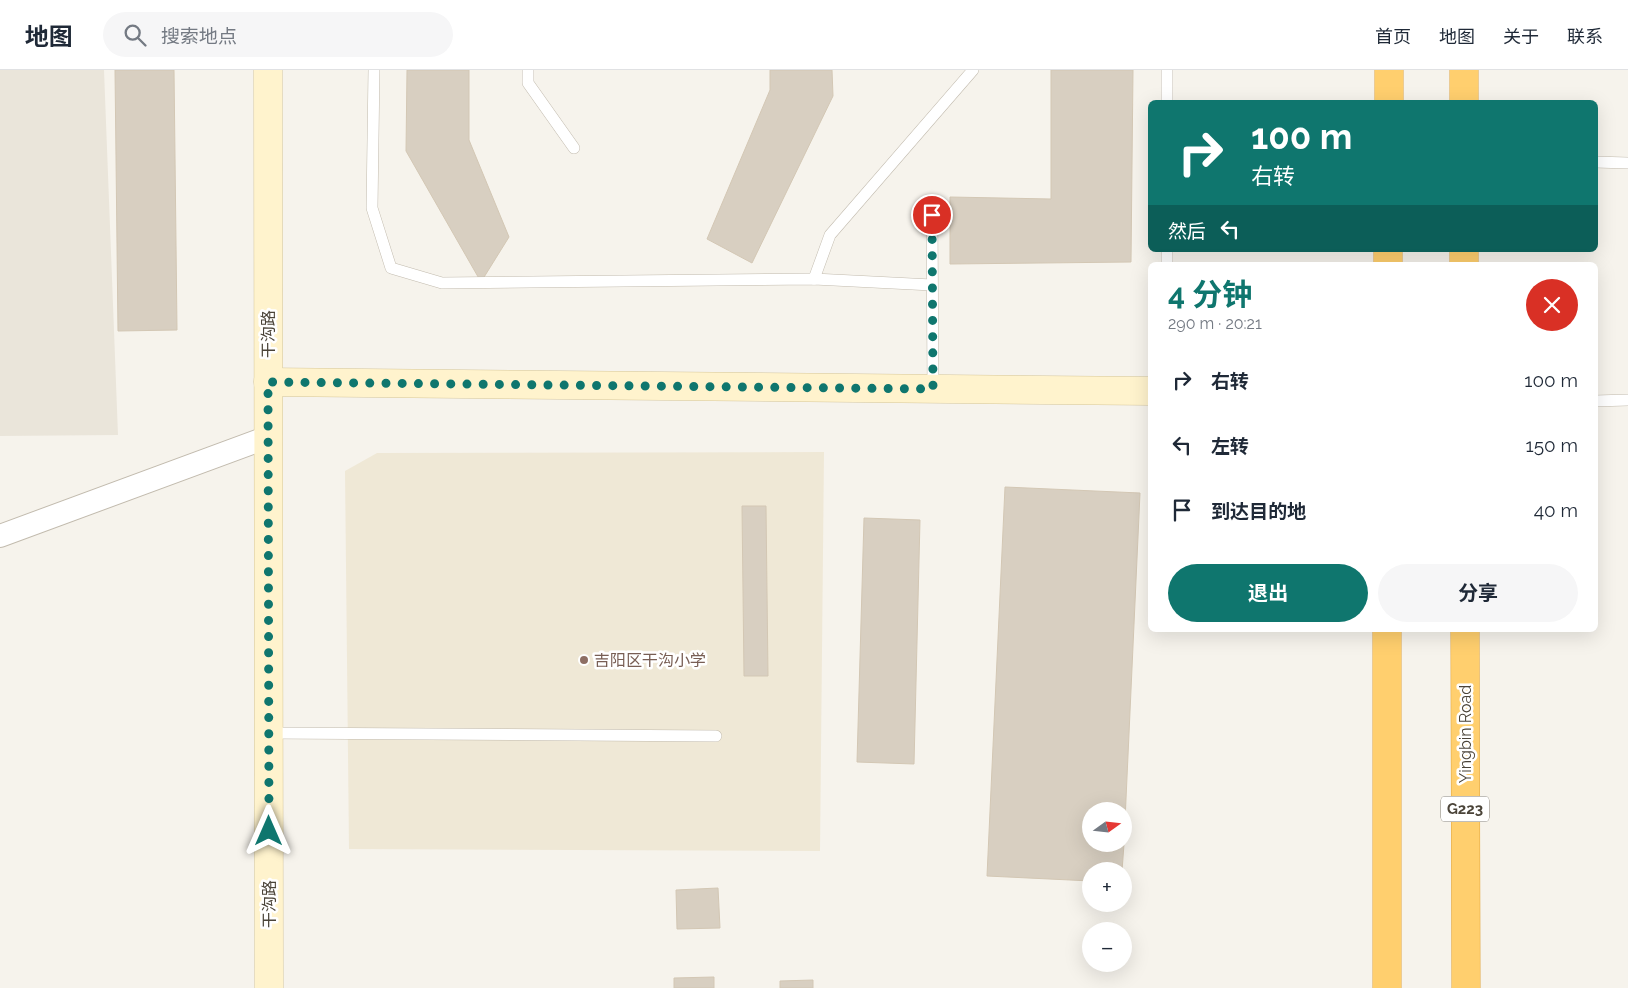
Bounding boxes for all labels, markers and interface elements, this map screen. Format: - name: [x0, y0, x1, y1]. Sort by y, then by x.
- search box: [103, 12, 453, 57]
- icon: search: [121, 21, 149, 49]
- text: 地图: [25, 22, 73, 51]
- text: 搜索地点: [161, 25, 237, 47]
- text: 首页: [1375, 26, 1411, 47]
- text: 地图: [1439, 26, 1475, 47]
- text: 关于: [1503, 26, 1539, 47]
- text: 联系: [1567, 26, 1603, 47]
- text: 100 m: [1251, 116, 1352, 157]
- icon: right: [1168, 120, 1233, 185]
- text: 右转: [1251, 163, 1295, 189]
- pin: [911, 194, 953, 236]
- icon: arrive: [918, 201, 946, 229]
- icon: left: [1216, 215, 1244, 243]
- text: 然后: [1168, 220, 1206, 242]
- text: 4 分钟: [1168, 277, 1252, 312]
- button: close: [1526, 279, 1578, 331]
- street label: 干沟路: [259, 310, 278, 358]
- text: 290 m · 20:21: [1168, 314, 1262, 333]
- icon: right: [1168, 366, 1196, 394]
- text: 100 m: [1524, 369, 1578, 391]
- text: 右转: [1211, 370, 1249, 392]
- icon: left: [1168, 431, 1196, 459]
- text: 150 m: [1526, 434, 1578, 456]
- text: 左转: [1211, 435, 1249, 457]
- icon: arrive: [1168, 496, 1196, 524]
- text: 40 m: [1534, 499, 1578, 521]
- text: 到达目的地: [1211, 500, 1306, 522]
- button: 退出: [1168, 564, 1368, 622]
- button: 分享: [1378, 564, 1578, 622]
- place label: 吉阳区干沟小学: [594, 651, 706, 670]
- marker: 吉阳区干沟小学: [578, 654, 590, 666]
- street label: Yingbin Road: [1456, 685, 1475, 783]
- road number: G223: [1441, 796, 1489, 822]
- north arrow: [1082, 802, 1132, 852]
- map controls: [1082, 802, 1132, 972]
- position arrow: [242, 804, 294, 856]
- button: +: [1082, 862, 1132, 912]
- street label: 干沟路: [260, 880, 279, 928]
- button: −: [1082, 922, 1132, 972]

